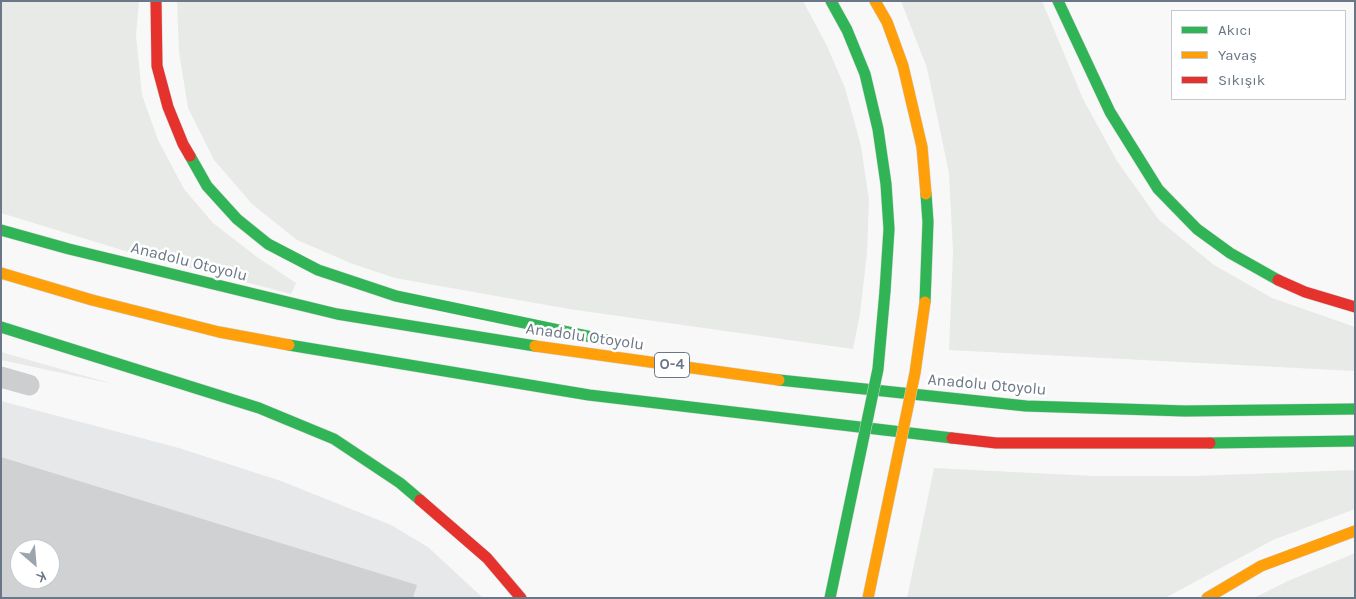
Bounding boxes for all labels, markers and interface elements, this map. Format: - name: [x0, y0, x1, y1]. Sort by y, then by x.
- legend: [1171, 10, 1346, 100]
- text: Akıcı: [1218, 21, 1252, 39]
- text: Yavaş: [1218, 46, 1257, 64]
- text: Sıkışık: [1218, 71, 1265, 89]
- street label: Anadolu Otoyolu: [129, 238, 249, 286]
- street label: Anadolu Otoyolu: [525, 319, 645, 355]
- road number: O-4: [654, 352, 690, 378]
- street label: Anadolu Otoyolu: [927, 370, 1047, 400]
- north arrow: [10, 539, 60, 589]
- text: K: [34, 567, 50, 587]

